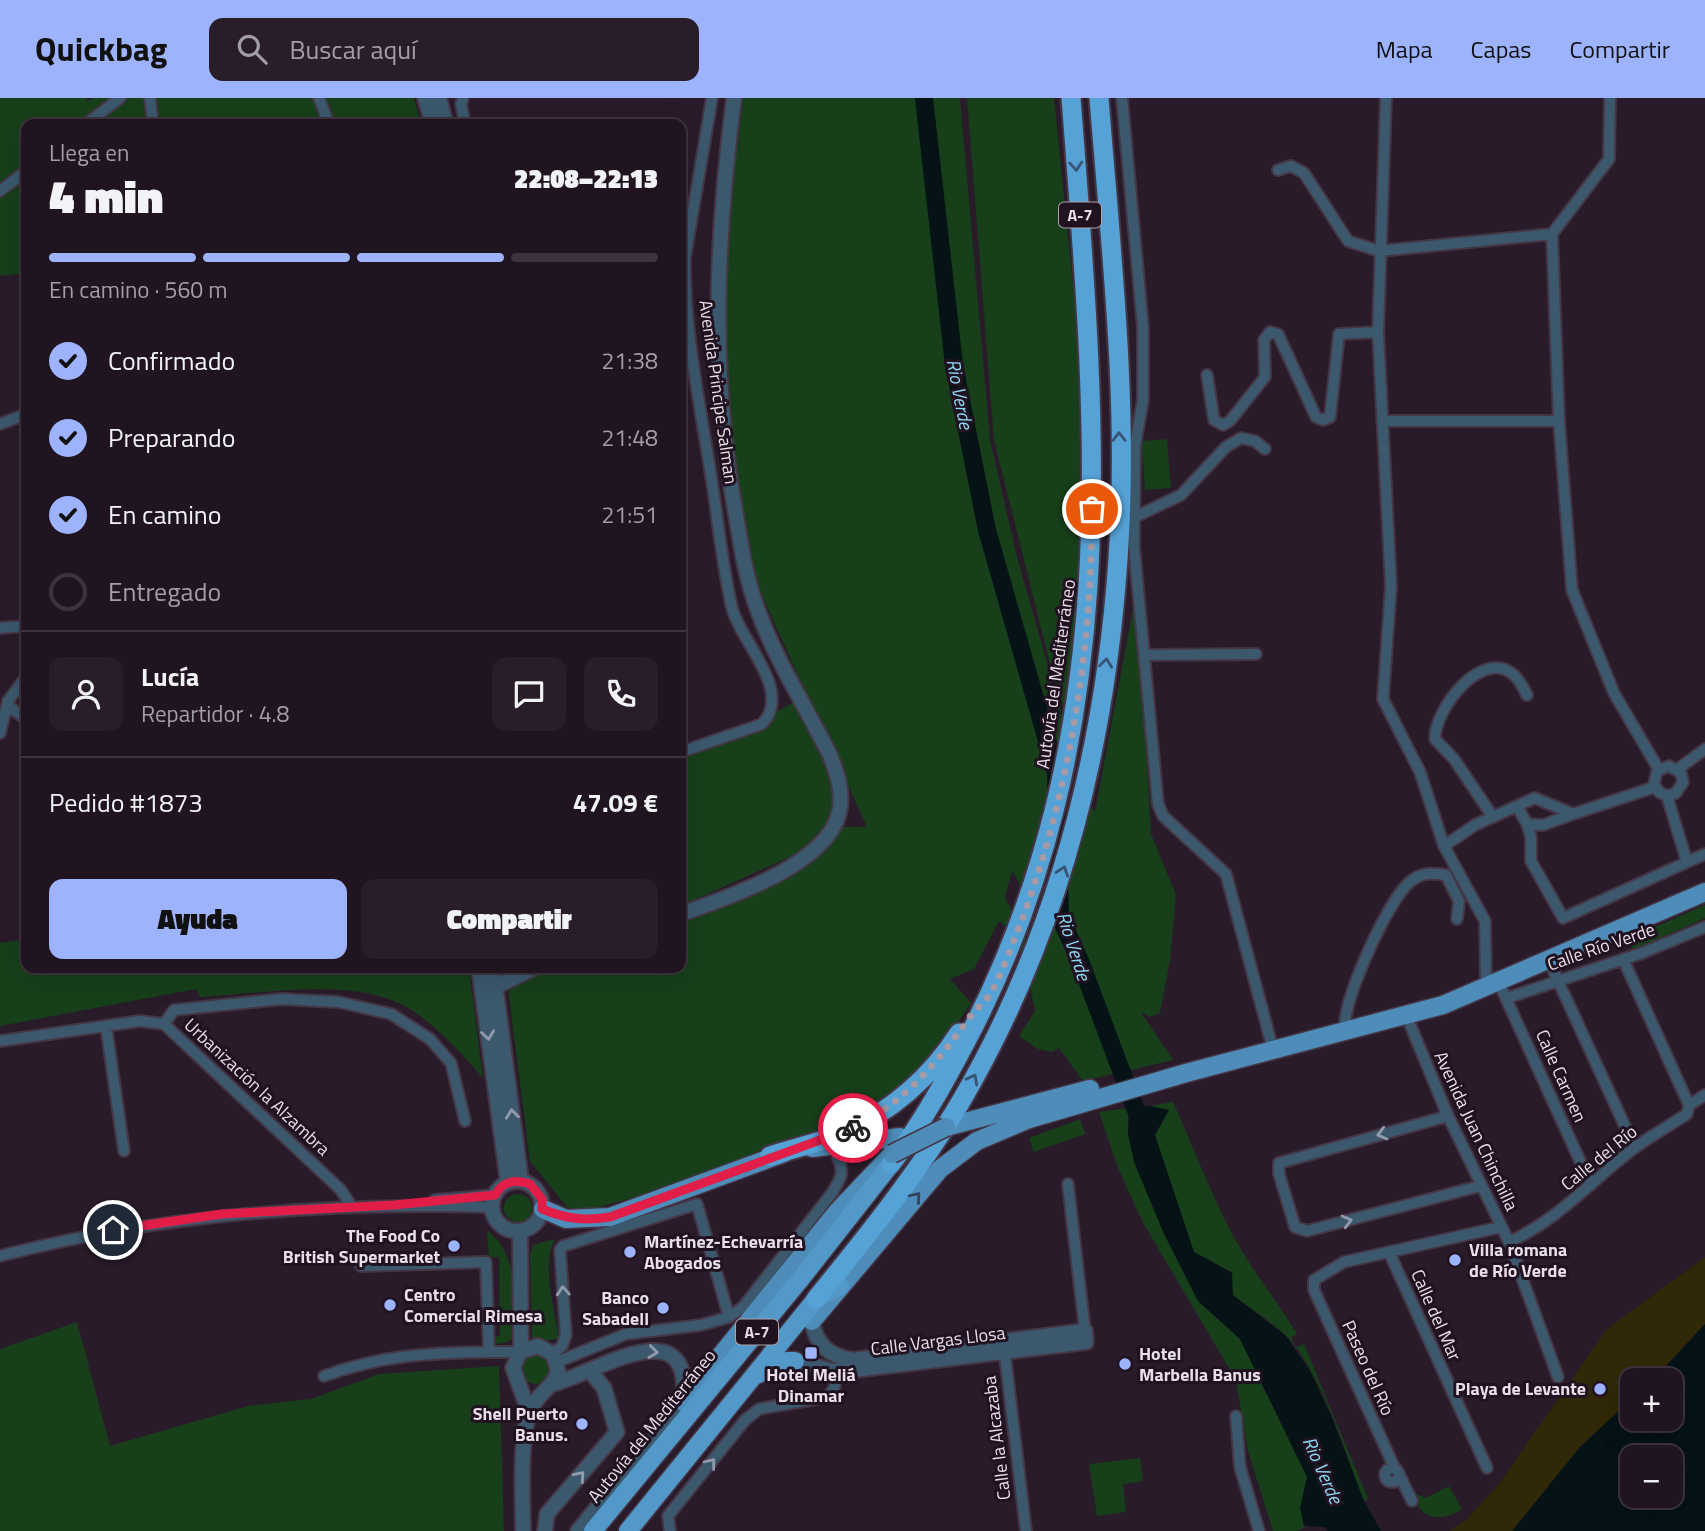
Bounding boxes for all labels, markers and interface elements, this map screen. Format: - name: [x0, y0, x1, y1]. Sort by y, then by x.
- search box: [209, 18, 699, 81]
- text: Quickbag: [35, 24, 167, 74]
- icon: search: [233, 30, 271, 68]
- text: Buscar aquí: [289, 30, 417, 69]
- text: Mapa: [1376, 31, 1433, 67]
- text: Capas: [1471, 31, 1531, 67]
- text: Compartir: [1569, 31, 1670, 67]
- text: Llega en: [49, 135, 129, 170]
- text: 22:08–22:13: [514, 159, 658, 198]
- text: 4 min: [49, 161, 163, 231]
- one-way arrow: [1068, 161, 1083, 172]
- road number: A-7: [1059, 203, 1101, 228]
- text: En camino · 560 m: [49, 272, 227, 307]
- street label: Avenida Principe Salman: [692, 298, 745, 486]
- text: Confirmado: [108, 341, 235, 380]
- icon: check: [49, 342, 87, 380]
- text: 21:38: [601, 343, 658, 378]
- water label: Rio Verde: [940, 356, 982, 433]
- text: Preparando: [108, 418, 235, 457]
- icon: check: [49, 419, 87, 457]
- text: 21:48: [601, 420, 658, 455]
- one-way arrow: [1111, 431, 1127, 441]
- pin: [1062, 479, 1122, 539]
- icon: bag: [1073, 490, 1111, 528]
- text: En camino: [108, 495, 222, 534]
- icon: check: [49, 496, 87, 534]
- text: 21:51: [601, 497, 658, 532]
- text: Entregado: [108, 572, 221, 611]
- street label: Autovía del Mediterráneo: [1029, 577, 1082, 770]
- button: person: [49, 657, 123, 731]
- text: Lucía: [141, 657, 199, 696]
- button: chat: [492, 657, 566, 731]
- button: phone: [584, 657, 658, 731]
- one-way arrow: [1099, 658, 1114, 669]
- text: Repartidor · 4.8: [141, 696, 289, 731]
- text: Pedido #1873: [49, 783, 203, 822]
- text: 47.09 €: [573, 783, 658, 822]
- one-way arrow: [1054, 865, 1069, 877]
- button: Ayuda: [49, 879, 347, 959]
- button: Compartir: [361, 879, 658, 959]
- water label: Rio Verde: [1050, 908, 1100, 985]
- street label: Calle Río Verde: [1543, 915, 1658, 978]
- street label: Urbanización la Alzambra: [178, 1012, 336, 1162]
- street label: Calle Carmen: [1529, 1025, 1594, 1127]
- one-way arrow: [481, 1030, 496, 1041]
- street label: Avenida Juan Chinchilla: [1428, 1047, 1525, 1215]
- one-way arrow: [965, 1074, 978, 1086]
- courier: [818, 1093, 888, 1163]
- one-way arrow: [504, 1108, 519, 1119]
- icon: bike: [834, 1109, 872, 1147]
- street label: Calle del Río: [1555, 1118, 1643, 1197]
- one-way arrow: [1376, 1126, 1388, 1140]
- one-way arrow: [908, 1192, 920, 1205]
- pin: [83, 1200, 143, 1260]
- icon: home: [94, 1211, 132, 1249]
- one-way arrow: [1341, 1215, 1353, 1229]
- place label: The Food Co British Supermarket: [283, 1222, 440, 1270]
- place label: Martínez-Echevarría Abogados: [644, 1228, 803, 1276]
- place label: Villa romana de Río Verde: [1469, 1236, 1567, 1284]
- marker: The Food Co British Supermarket: [446, 1238, 462, 1254]
- marker: Martínez-Echevarría Abogados: [622, 1244, 638, 1260]
- marker: Villa romana de Río Verde: [1447, 1252, 1463, 1268]
- street label: Calle del Mar: [1404, 1265, 1469, 1365]
- place label: Centro Comercial Rimesa: [404, 1281, 543, 1329]
- place label: Banco Sabadell: [582, 1284, 649, 1332]
- one-way arrow: [556, 1285, 571, 1296]
- marker: Centro Comercial Rimesa: [382, 1297, 398, 1313]
- marker: Banco Sabadell: [655, 1300, 671, 1316]
- street label: Paseo del Río: [1335, 1316, 1401, 1420]
- street label: Calle Vargas Llosa: [869, 1319, 1007, 1362]
- road number: A-7: [736, 1320, 778, 1344]
- place label: Hotel Marbella Banus: [1139, 1340, 1261, 1388]
- street label: Autovía del Mediterráneo: [581, 1343, 722, 1508]
- one-way arrow: [647, 1345, 659, 1360]
- marker: Hotel Meliá Dinamar: [803, 1345, 819, 1361]
- marker: Hotel Marbella Banus: [1117, 1356, 1133, 1372]
- place label: Hotel Meliá Dinamar: [766, 1361, 856, 1409]
- map controls: [1620, 1368, 1683, 1508]
- button: +: [1620, 1368, 1683, 1431]
- street label: Calle la Alcazaba: [976, 1374, 1018, 1502]
- place label: Playa de Levante: [1455, 1375, 1586, 1402]
- marker: Playa de Levante: [1592, 1381, 1608, 1397]
- place label: Shell Puerto Banus.: [473, 1400, 568, 1448]
- marker: Shell Puerto Banus.: [574, 1416, 590, 1432]
- water label: Rio Verde: [1296, 1432, 1352, 1509]
- button: −: [1620, 1445, 1683, 1508]
- one-way arrow: [702, 1458, 715, 1471]
- one-way arrow: [572, 1471, 584, 1484]

